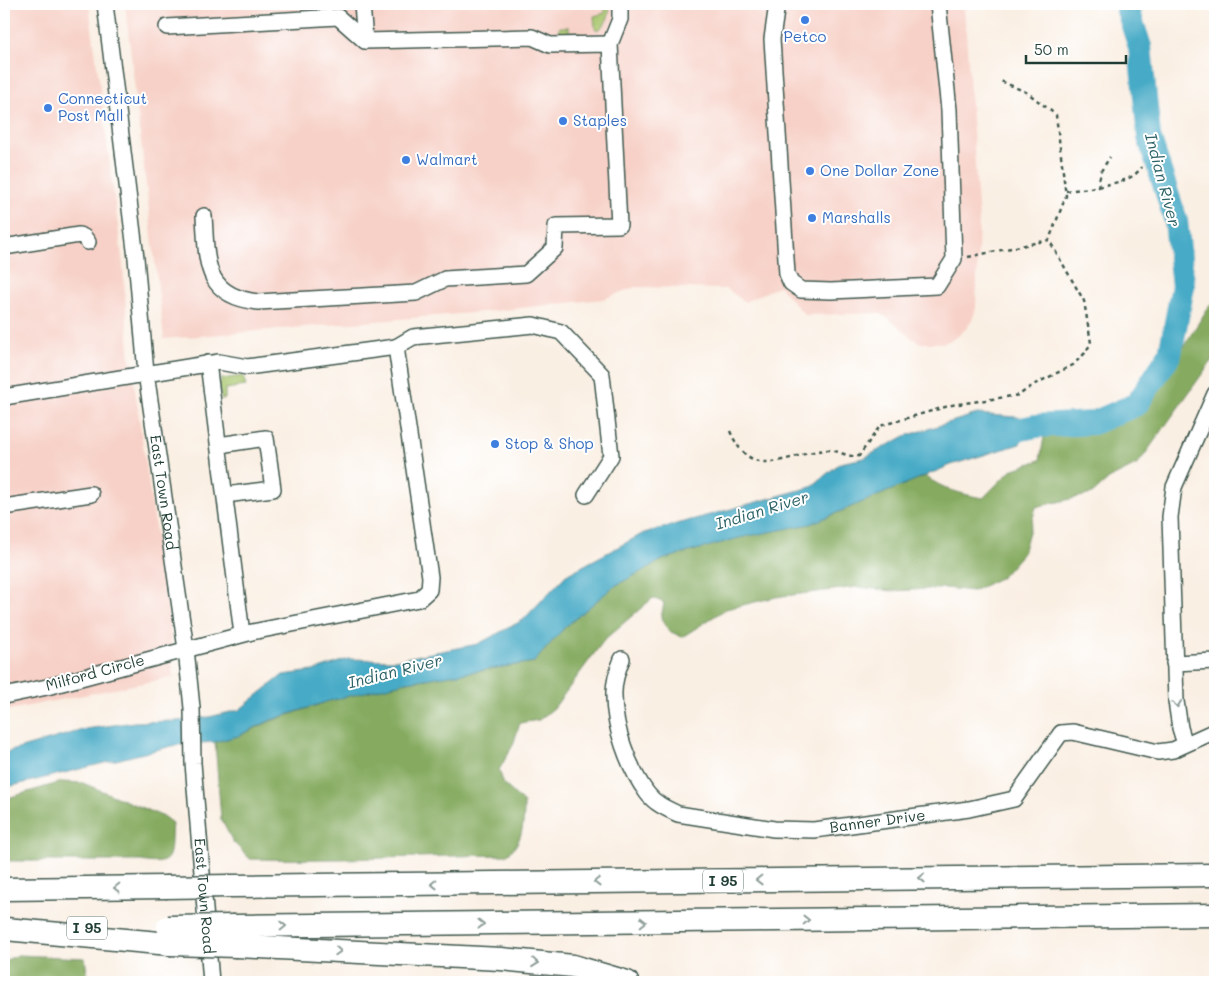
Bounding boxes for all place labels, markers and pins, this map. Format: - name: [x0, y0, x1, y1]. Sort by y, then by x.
- marker: Petco: [799, 14, 811, 26]
- place label: Petco: [784, 26, 826, 46]
- place label: Connecticut Post Mall: [58, 88, 147, 125]
- marker: Connecticut Post Mall: [42, 102, 54, 114]
- place label: Staples: [573, 110, 627, 130]
- marker: Staples: [557, 115, 569, 127]
- place label: Walmart: [416, 149, 478, 169]
- marker: Walmart: [400, 154, 412, 166]
- place label: One Dollar Zone: [820, 160, 939, 180]
- marker: One Dollar Zone: [804, 165, 816, 177]
- place label: Marshalls: [822, 207, 891, 227]
- marker: Marshalls: [806, 212, 818, 224]
- place label: Stop & Shop: [505, 433, 594, 453]
- marker: Stop & Shop: [489, 438, 501, 450]

